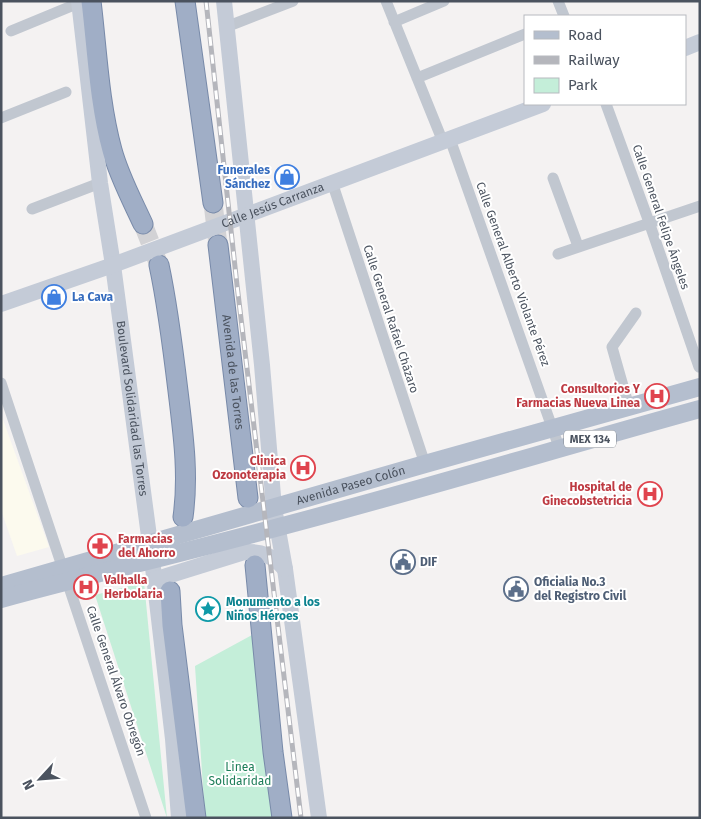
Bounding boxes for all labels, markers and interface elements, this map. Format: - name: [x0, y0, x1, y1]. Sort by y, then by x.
- legend: [524, 15, 686, 105]
- text: Road: [568, 26, 603, 44]
- text: Railway: [568, 51, 620, 69]
- text: Park: [568, 76, 598, 94]
- street label: Calle General Felipe Ángeles: [630, 142, 694, 292]
- place label: Funerales Sánchez: [217, 163, 270, 191]
- shop icon: Funerales Sánchez: [274, 164, 300, 190]
- street label: Calle Jesús Carranza: [219, 180, 326, 231]
- street label: Calle General Alberto Violante Pérez: [473, 180, 553, 368]
- street label: Calle General Rafael Cházaro: [360, 243, 422, 395]
- shop icon: La Cava: [41, 284, 67, 310]
- place label: La Cava: [72, 290, 114, 304]
- street label: Avenida de las Torres: [219, 314, 247, 431]
- street label: Boulevard Solidaridad las Torres: [113, 320, 151, 497]
- place label: Consultorios Y Farmacias Nueva Linea: [516, 382, 641, 410]
- hospital icon: Consultorios Y Farmacias Nueva Linea: [644, 383, 670, 409]
- road number: MEX 134: [564, 430, 616, 448]
- place label: Clinica Ozonoterapia: [212, 454, 286, 482]
- hospital icon: Clinica Ozonoterapia: [290, 455, 316, 481]
- street label: Avenida Paseo Colón: [295, 463, 407, 508]
- place label: Hospital de Ginecobstetricia: [542, 480, 632, 508]
- hospital icon: Hospital de Ginecobstetricia: [637, 481, 663, 507]
- place label: Farmacias del Ahorro: [118, 532, 176, 560]
- pharmacy icon: Farmacias del Ahorro: [87, 533, 113, 559]
- public building icon: DIF: [390, 549, 416, 575]
- place label: DIF: [420, 555, 437, 569]
- place label: Valhalla Herbolaria: [103, 573, 163, 601]
- hospital icon: Valhalla Herbolaria: [73, 574, 99, 600]
- place label: Oficialia No.3 del Registro Civil: [534, 575, 627, 603]
- public building icon: Oficialia No.3 del Registro Civil: [503, 576, 529, 602]
- place label: Monumento a los Niños Héroes: [226, 595, 320, 623]
- place icon: Monumento a los Niños Héroes: [195, 596, 221, 622]
- street label: Calle General Álvaro Obregón: [84, 604, 149, 758]
- north arrow: [15, 754, 65, 804]
- park label: Linea Solidaridad: [208, 760, 272, 788]
- text: N: [19, 777, 38, 792]

